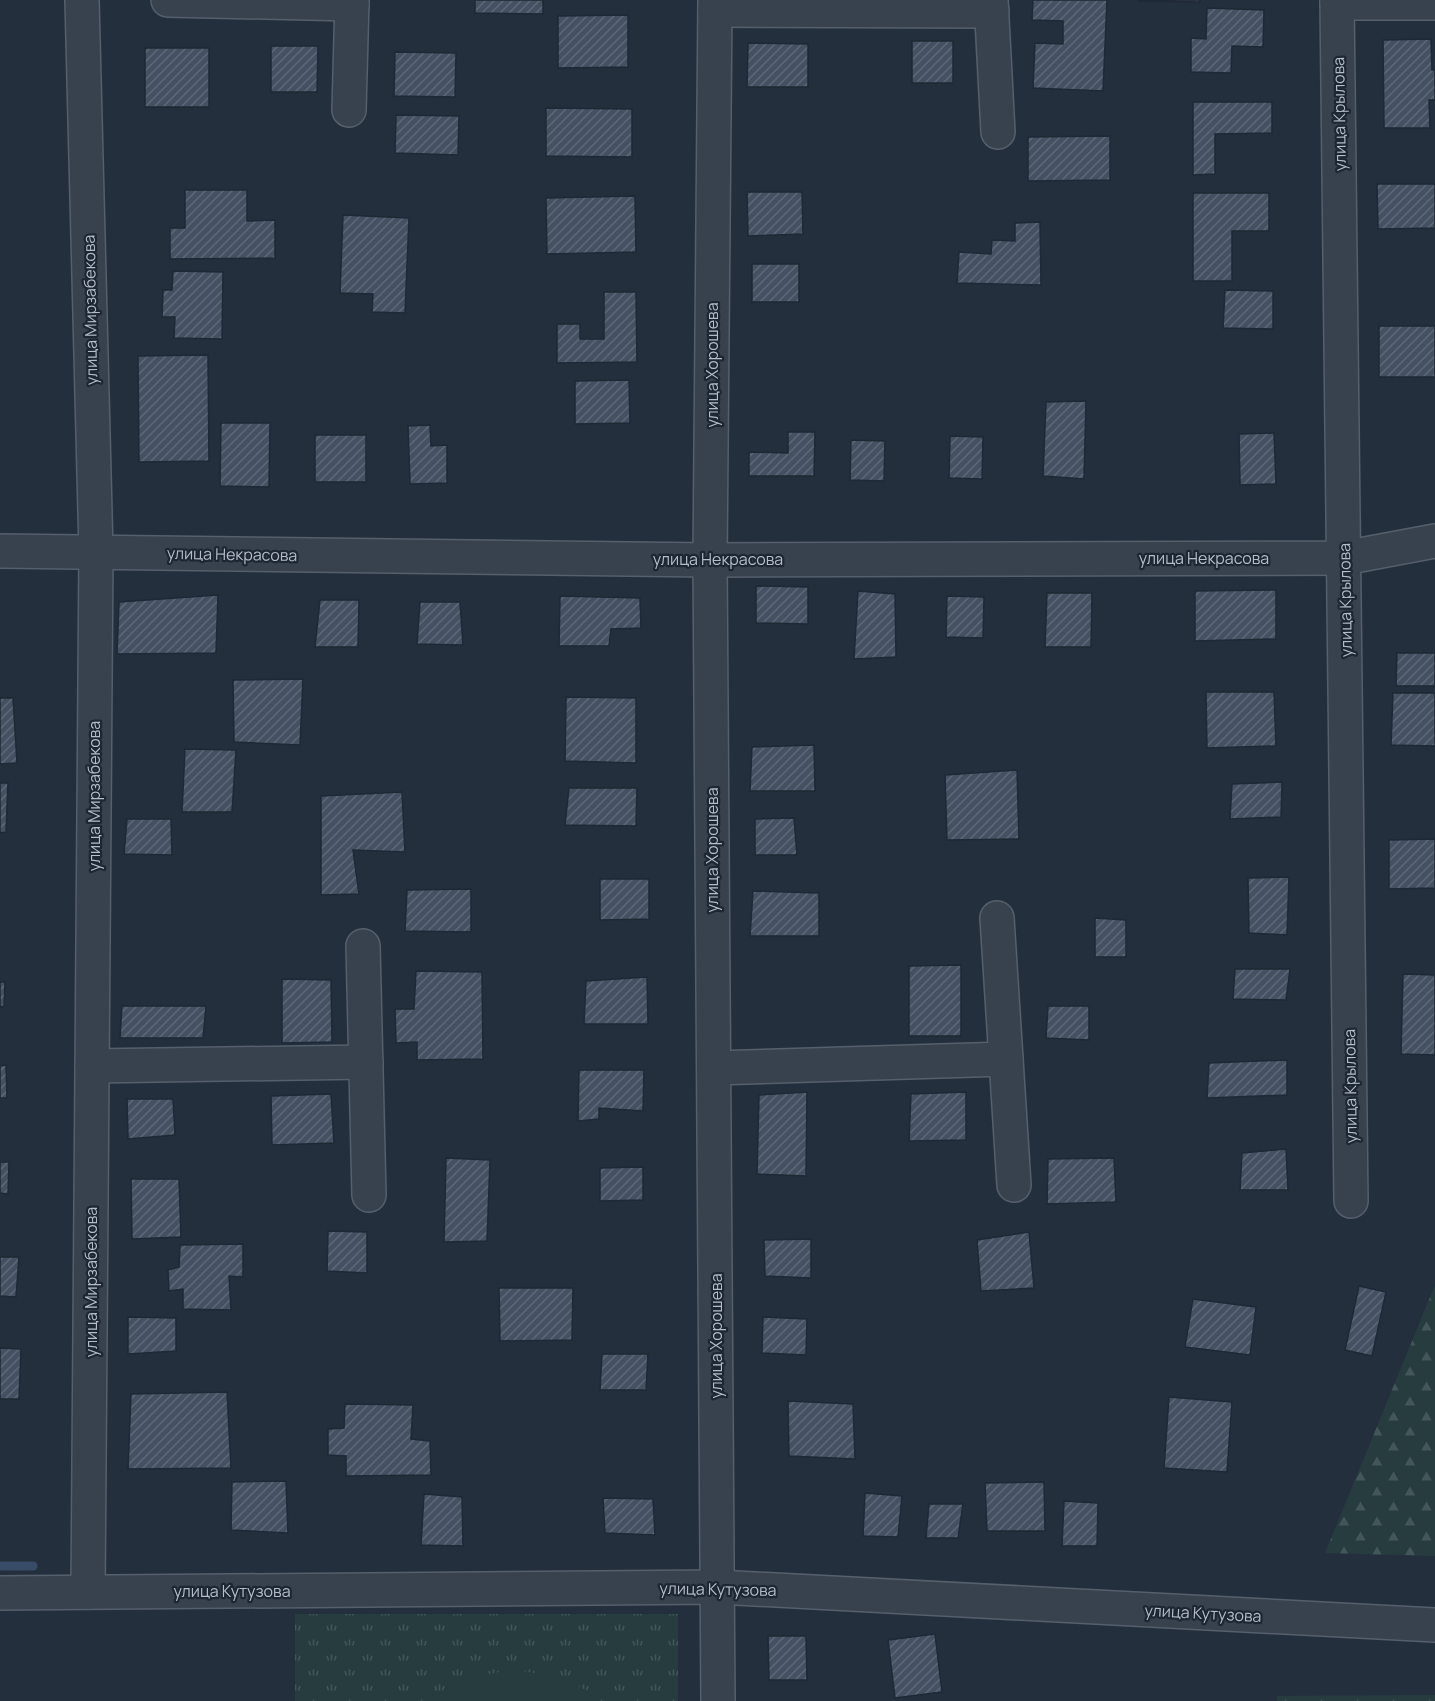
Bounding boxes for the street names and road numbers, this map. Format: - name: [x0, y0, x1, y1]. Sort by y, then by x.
- street label: улица Крылова: [1327, 57, 1351, 171]
- street label: улица Мирзабекова: [78, 235, 102, 385]
- street label: улица Хорошева: [701, 302, 723, 428]
- street label: улица Некрасова: [167, 542, 297, 566]
- street label: улица Крылова: [1333, 543, 1357, 657]
- street label: улица Некрасова: [1139, 547, 1269, 569]
- street label: улица Некрасова: [653, 548, 783, 570]
- street label: улица Мирзабекова: [83, 721, 105, 871]
- street label: улица Хорошева: [701, 787, 723, 913]
- street label: улица Крылова: [1338, 1029, 1362, 1143]
- street label: улица Мирзабекова: [80, 1207, 102, 1357]
- street label: улица Хорошева: [705, 1273, 727, 1399]
- street label: улица Кутузова: [659, 1577, 777, 1601]
- street label: улица Кутузова: [173, 1580, 291, 1602]
- street label: улица Кутузова: [1144, 1599, 1262, 1627]

